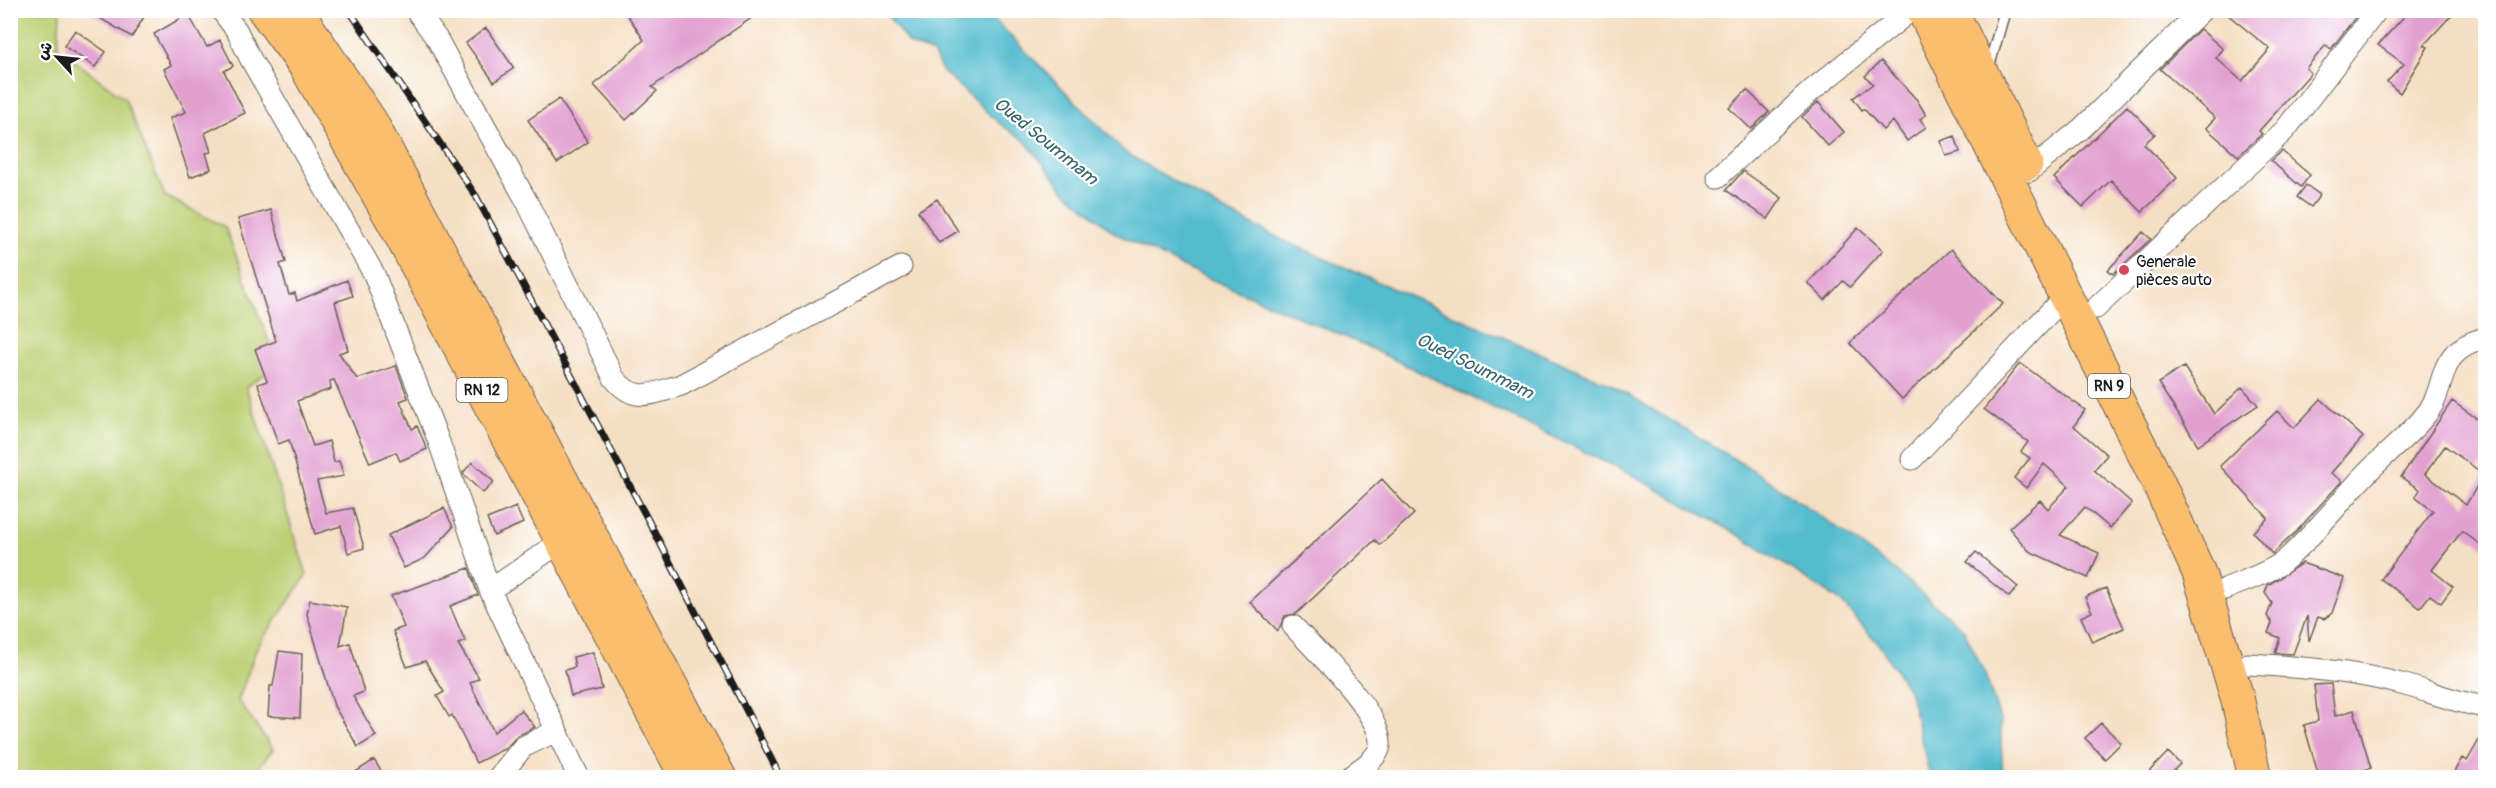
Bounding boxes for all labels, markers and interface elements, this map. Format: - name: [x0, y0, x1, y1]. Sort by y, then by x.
- north arrow: [27, 27, 87, 87]
- text: ش: [32, 38, 57, 63]
- water label: Oued Soummam: [989, 92, 1103, 191]
- place label: Generale pièces auto: [2136, 252, 2212, 290]
- marker: Generale pièces auto: [2117, 263, 2131, 277]
- water label: Oued Soummam: [1413, 328, 1538, 405]
- road number: RN 9: [2088, 374, 2130, 398]
- road number: RN 12: [456, 378, 508, 402]

